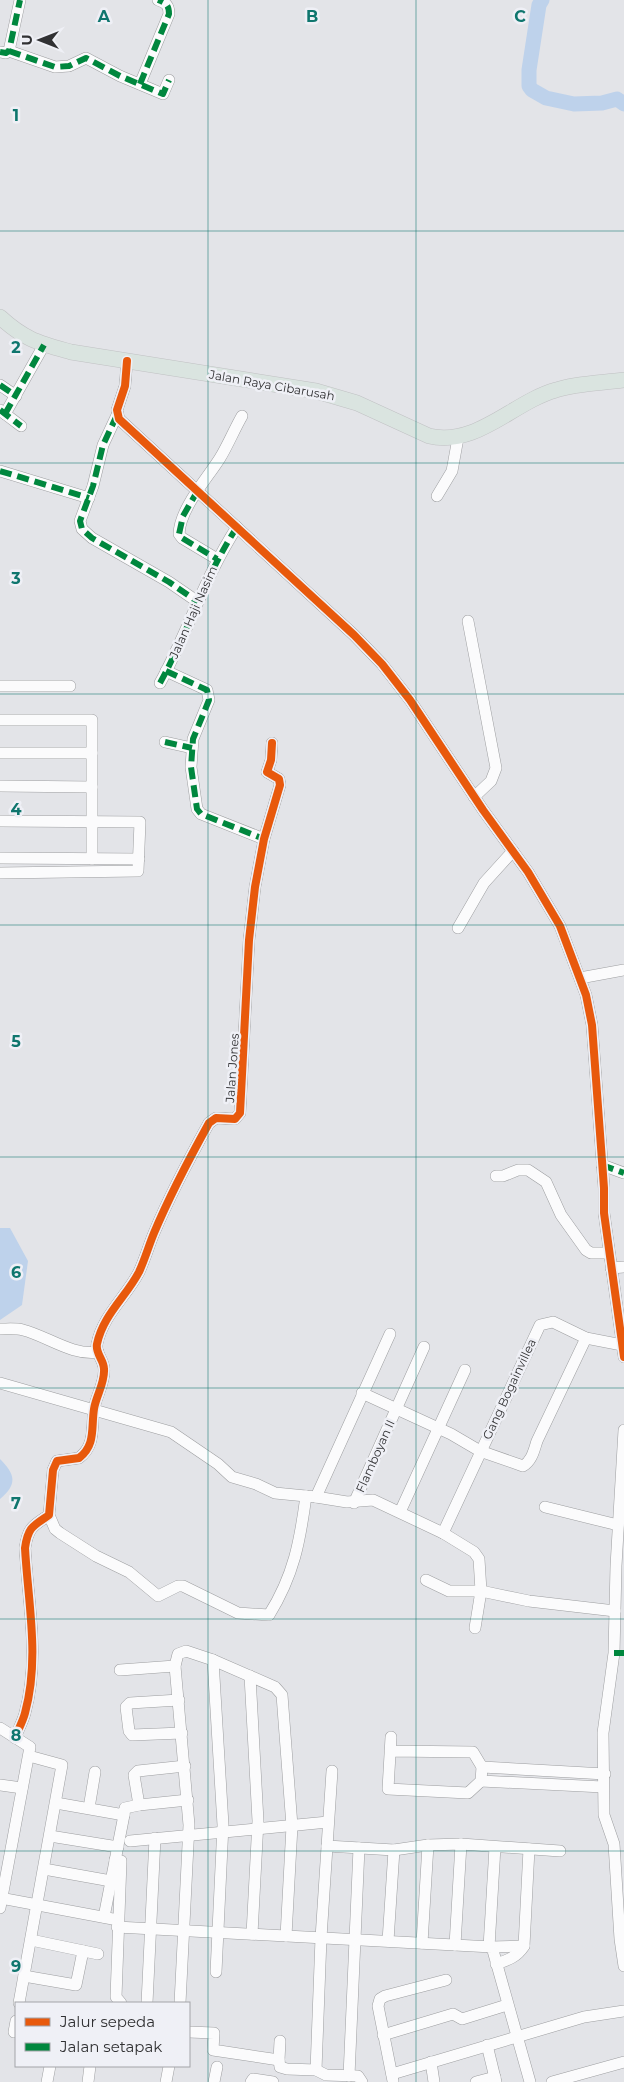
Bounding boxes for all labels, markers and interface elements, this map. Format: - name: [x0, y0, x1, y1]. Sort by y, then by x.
- text: A: [97, 7, 111, 26]
- text: B: [306, 7, 318, 26]
- text: C: [514, 7, 526, 26]
- north arrow: [15, 15, 65, 65]
- text: U: [18, 34, 36, 46]
- text: 1: [13, 106, 19, 125]
- text: 2: [11, 338, 21, 357]
- street label: Jalan Raya Cibarusah: [207, 366, 336, 403]
- street label: Jalan Haji Nasim: [165, 563, 220, 662]
- text: 3: [10, 569, 21, 588]
- text: 4: [10, 800, 22, 819]
- text: 5: [11, 1032, 21, 1051]
- street label: Jalan Jones: [222, 1033, 242, 1104]
- text: 6: [11, 1263, 21, 1282]
- street label: Gang Bogainvillea: [479, 1336, 539, 1442]
- street label: Flamboyan II: [352, 1417, 398, 1495]
- text: 7: [11, 1494, 21, 1513]
- text: 8: [11, 1726, 21, 1745]
- text: 9: [11, 1957, 21, 1976]
- legend: [15, 2002, 190, 2067]
- text: Jalur sepeda: [59, 2012, 155, 2031]
- text: Jalan setapak: [59, 2037, 162, 2056]

